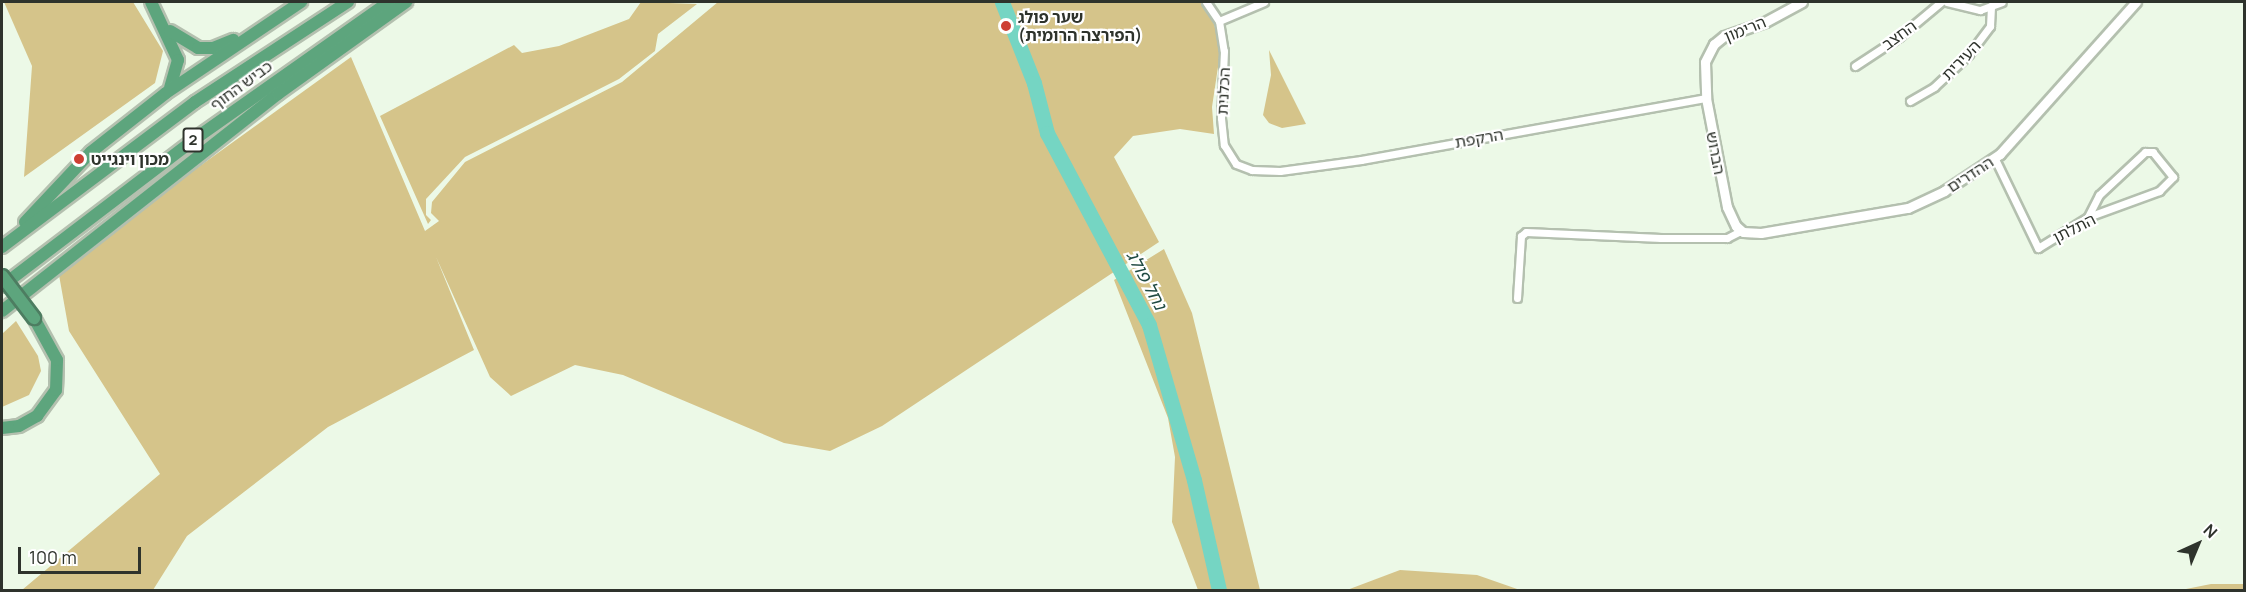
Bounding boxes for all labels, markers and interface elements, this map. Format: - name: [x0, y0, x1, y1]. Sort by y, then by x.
- place label: שער פולג (הפירצה הרומית): [1018, 7, 1142, 45]
- street label: הרימון: [1721, 12, 1769, 46]
- street label: החצב: [1878, 16, 1920, 54]
- marker: שער פולג (הפירצה הרומית): [999, 19, 1013, 33]
- street label: העירית: [1938, 36, 1984, 84]
- street label: כביש החוף: [206, 56, 276, 114]
- street label: הכלנית: [1212, 67, 1234, 115]
- street label: הרקפת: [1453, 124, 1505, 152]
- road number: 2: [182, 128, 204, 152]
- street label: הברוש: [1702, 130, 1730, 176]
- place label: מכון וינגייט: [91, 149, 169, 169]
- marker: מכון וינגייט: [72, 152, 86, 166]
- street label: ההדרים: [1943, 152, 1997, 196]
- street label: התלתן: [2049, 209, 2099, 247]
- water label: נחל פולג: [1122, 247, 1172, 313]
- north arrow: [2168, 514, 2228, 574]
- text: N: [2199, 519, 2222, 543]
- scale bar: [21, 535, 144, 573]
- text: 100 m: [29, 545, 77, 569]

